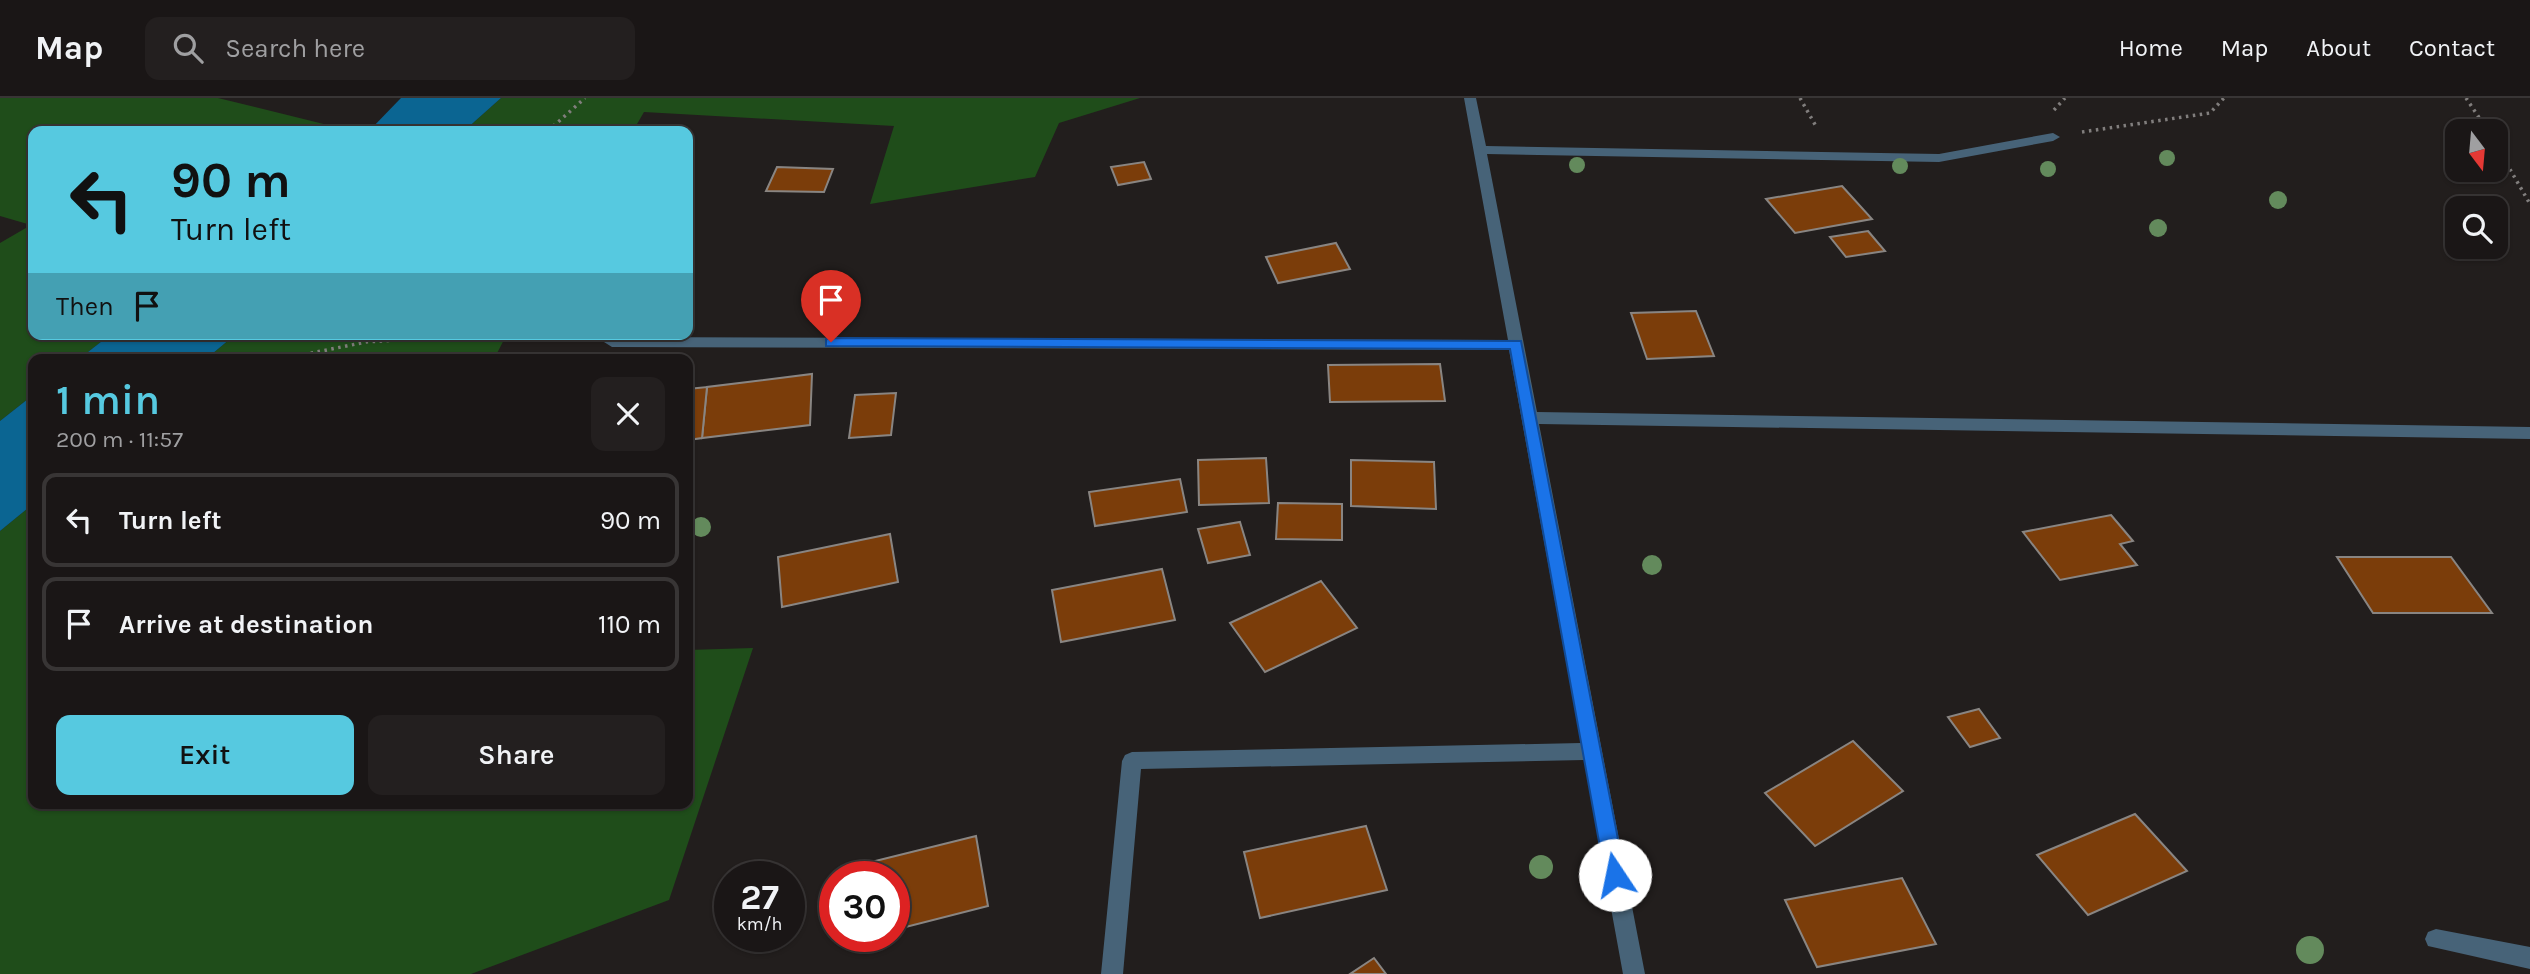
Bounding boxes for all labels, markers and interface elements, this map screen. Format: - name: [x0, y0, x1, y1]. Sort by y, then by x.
- search box: [145, 17, 635, 80]
- text: Map: [35, 29, 103, 67]
- icon: search: [169, 29, 207, 67]
- text: Search here: [225, 33, 365, 64]
- text: Home: [2119, 34, 2183, 62]
- text: Map: [2221, 34, 2268, 62]
- text: About: [2306, 34, 2371, 62]
- text: Contact: [2409, 34, 2495, 62]
- north arrow: [2445, 119, 2508, 182]
- map controls: [2445, 119, 2508, 259]
- text: 90 m: [171, 152, 291, 209]
- icon: left: [56, 154, 147, 245]
- button: search: [2445, 196, 2508, 259]
- text: Turn left: [171, 211, 291, 248]
- pin: [801, 270, 861, 342]
- icon: arrive: [812, 281, 850, 319]
- icon: arrive: [128, 287, 166, 325]
- text: Then: [56, 291, 114, 322]
- text: 1 min: [56, 375, 160, 425]
- button: close: [591, 377, 665, 451]
- text: 200 m · 11:57: [56, 426, 183, 453]
- icon: left: [60, 501, 98, 539]
- text: Turn left: [119, 505, 221, 536]
- text: 90 m: [600, 505, 661, 536]
- icon: arrive: [60, 605, 98, 643]
- text: Arrive at destination: [119, 609, 373, 640]
- text: 110 m: [598, 609, 661, 640]
- button: Exit: [56, 715, 354, 795]
- button: Share: [368, 715, 665, 795]
- position arrow: [1578, 838, 1652, 912]
- speed limit sign: 30: [819, 861, 910, 952]
- text: 27: [740, 877, 779, 918]
- text: km/h: [737, 913, 782, 935]

